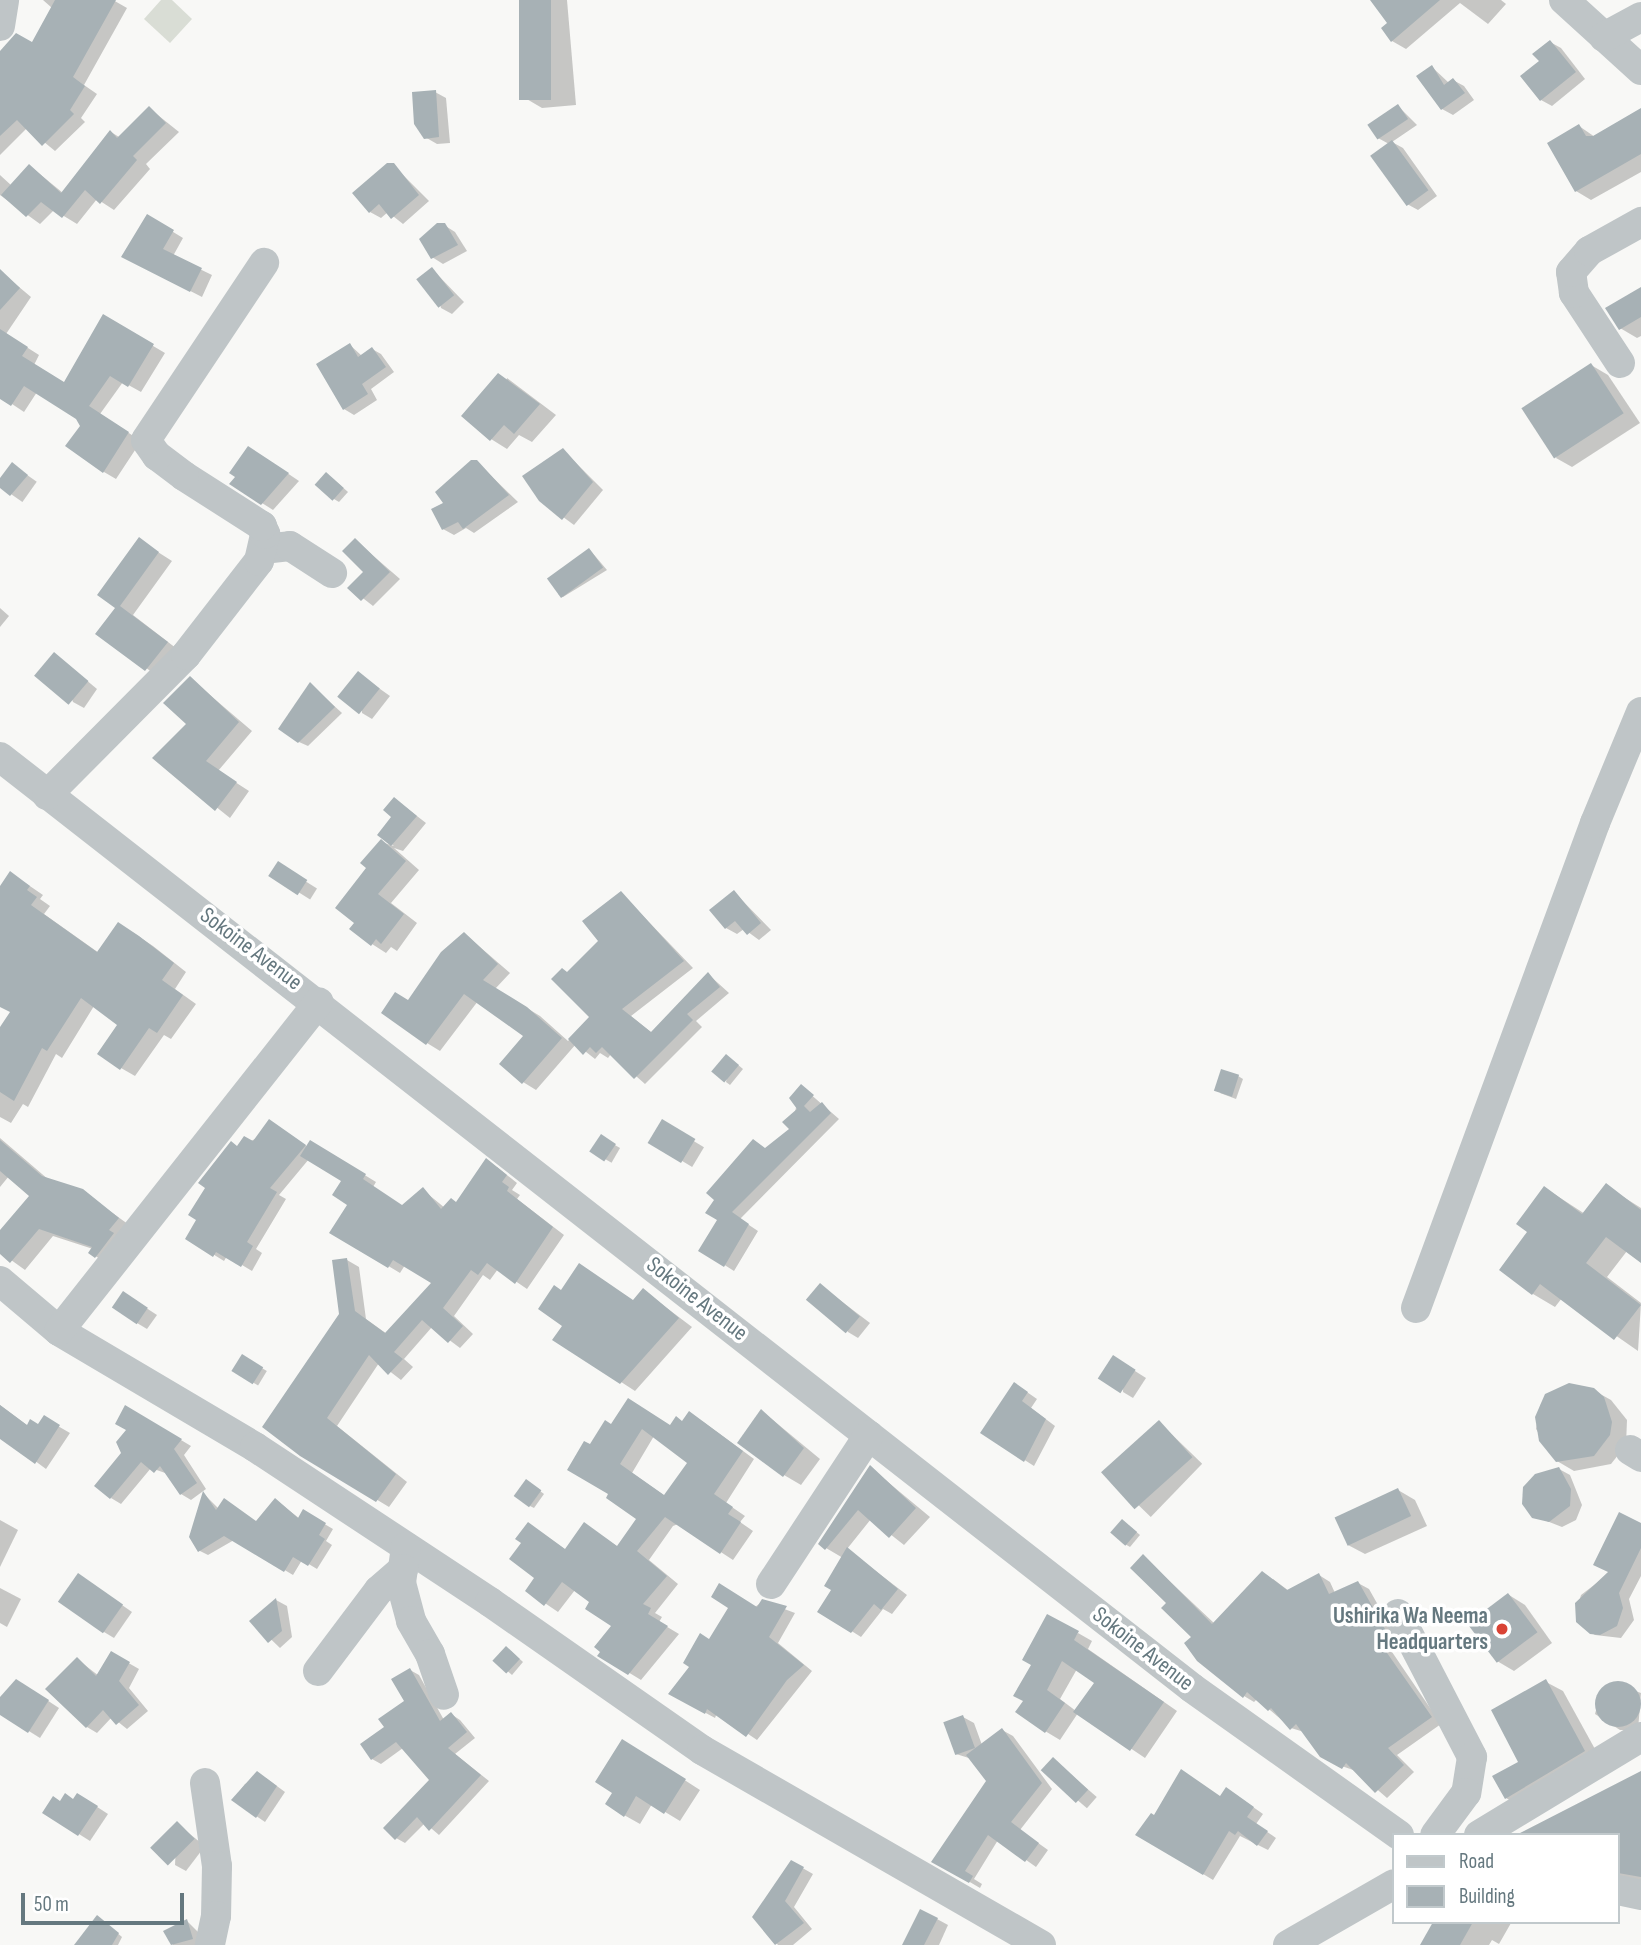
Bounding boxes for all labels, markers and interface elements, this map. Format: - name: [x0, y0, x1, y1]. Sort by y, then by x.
- street label: Sokoine Avenue: [195, 902, 307, 996]
- street label: Sokoine Avenue: [641, 1251, 753, 1347]
- street label: Sokoine Avenue: [1087, 1601, 1199, 1697]
- place label: Ushirika Wa Neema Headquarters: [1333, 1602, 1488, 1656]
- marker: Ushirika Wa Neema Headquarters: [1494, 1621, 1510, 1637]
- legend: [1392, 1833, 1620, 1924]
- text: Road: [1459, 1849, 1494, 1874]
- scale bar: [24, 1878, 187, 1922]
- text: Building: [1459, 1884, 1515, 1909]
- text: 50 m: [34, 1892, 69, 1917]

